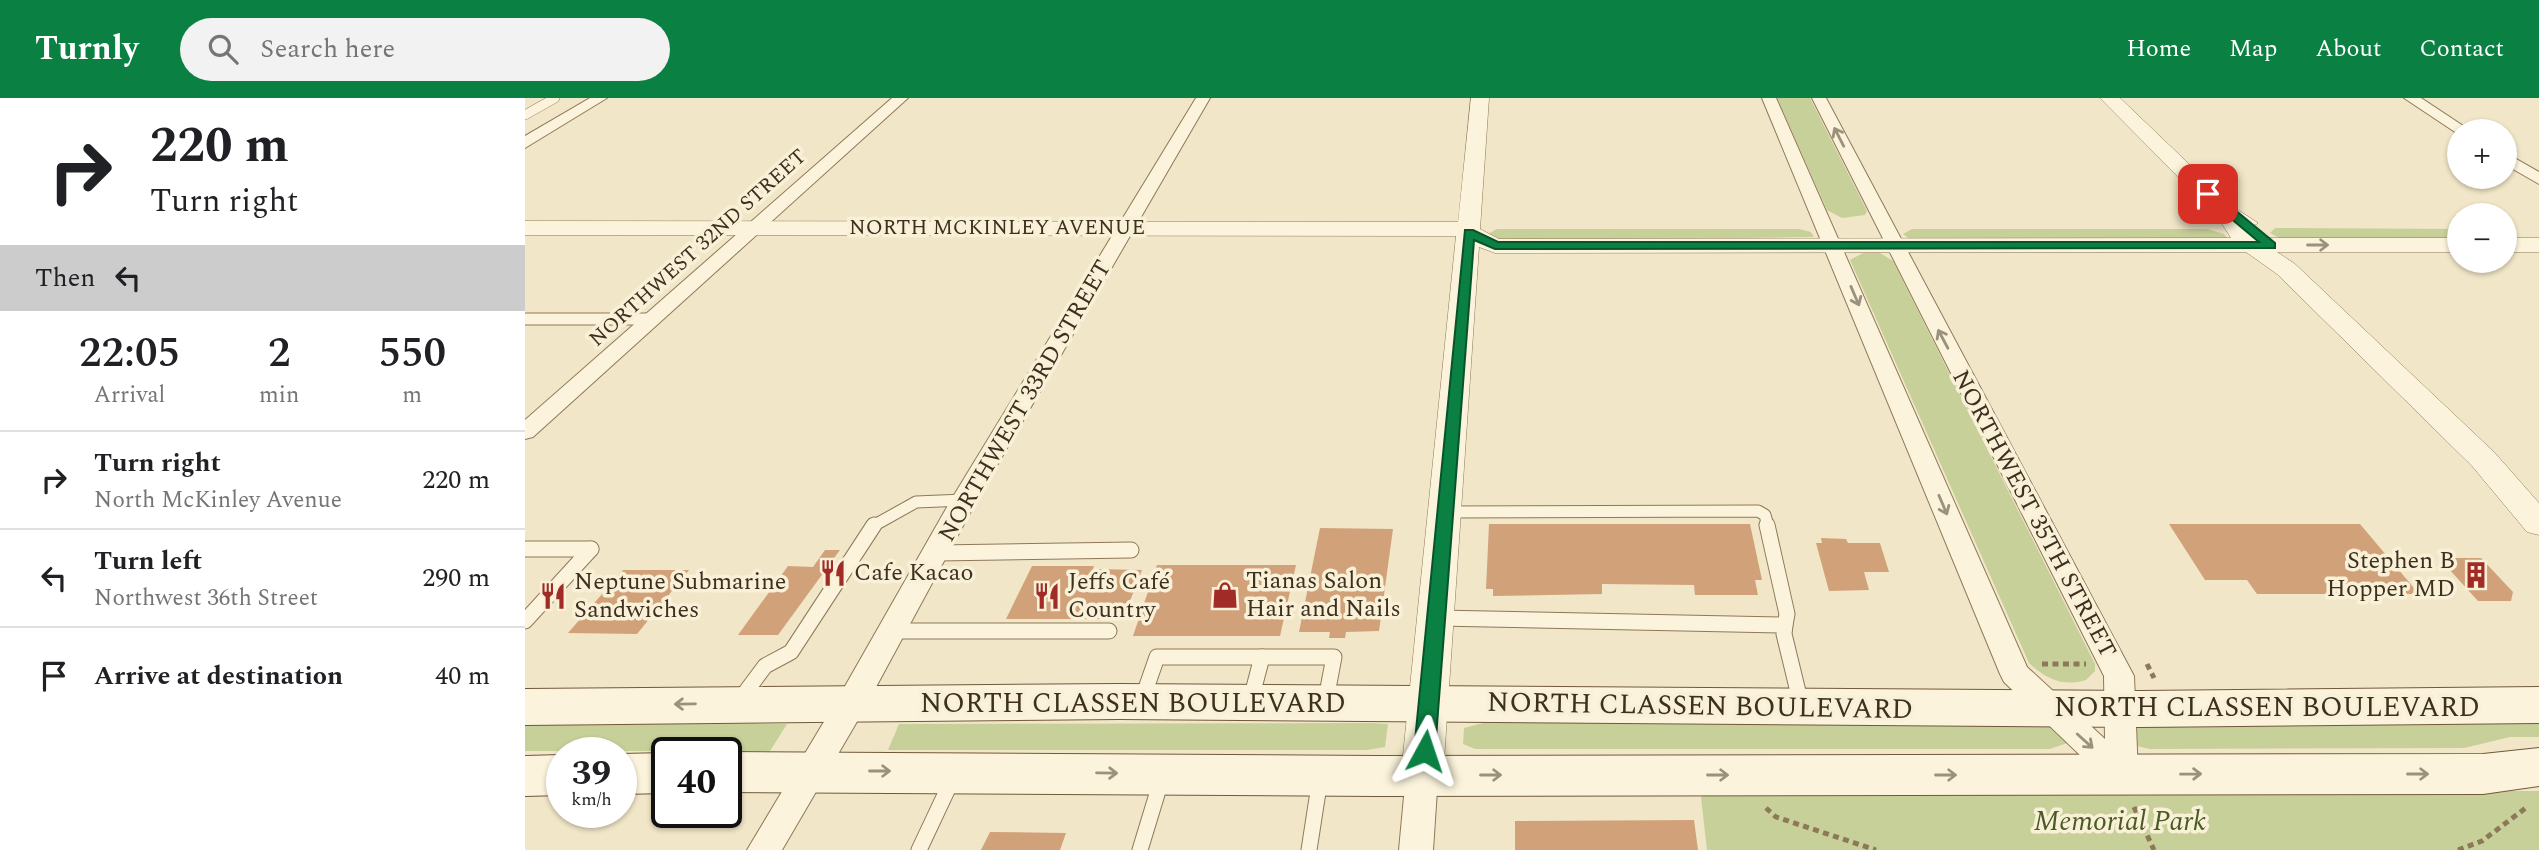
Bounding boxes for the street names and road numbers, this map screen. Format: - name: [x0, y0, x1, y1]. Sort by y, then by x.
- street label: NORTHWEST 32ND STREET: [582, 141, 814, 355]
- street label: NORTH MCKINLEY AVENUE: [849, 212, 1145, 244]
- street label: NORTHWEST 33RD STREET: [929, 253, 1121, 549]
- street label: NORTHWEST 35TH STREET: [1943, 363, 2125, 665]
- street label: NORTH CLASSEN BOULEVARD: [1487, 681, 1913, 731]
- street label: NORTH CLASSEN BOULEVARD: [920, 682, 1346, 725]
- street label: NORTH CLASSEN BOULEVARD: [2054, 686, 2480, 729]

